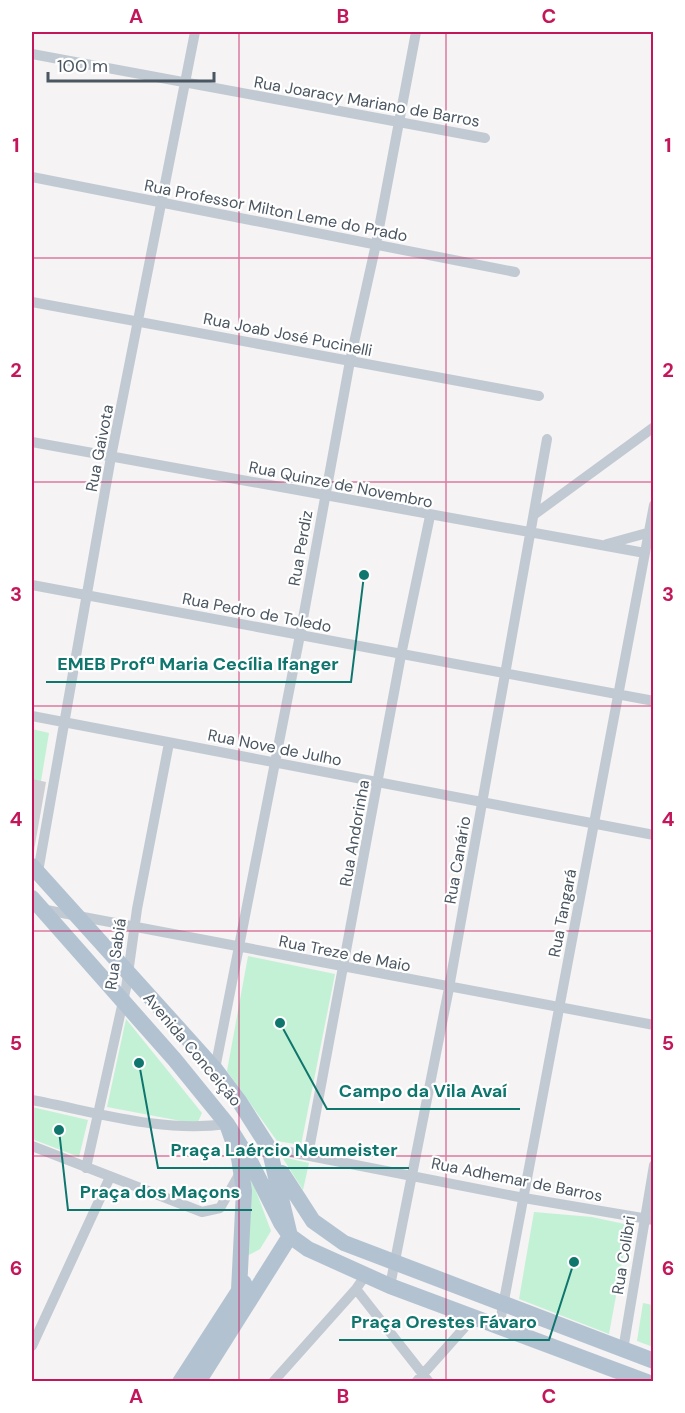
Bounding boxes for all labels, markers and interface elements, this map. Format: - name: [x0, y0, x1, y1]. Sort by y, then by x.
- text: A: [129, 3, 143, 29]
- text: B: [337, 3, 349, 29]
- text: C: [542, 3, 556, 29]
- scale bar: [48, 45, 214, 83]
- text: 100 m: [57, 54, 108, 78]
- street label: Rua Joaracy Mariano de Barros: [252, 71, 482, 132]
- text: 1: [12, 132, 20, 158]
- text: 1: [664, 132, 672, 158]
- street label: Rua Professor Milton Leme do Prado: [142, 175, 409, 246]
- street label: Rua Joab José Pucinelli: [202, 308, 374, 361]
- text: 2: [10, 357, 22, 383]
- text: 2: [662, 357, 674, 383]
- street label: Rua Gaivota: [81, 403, 118, 494]
- street label: Rua Quinze de Novembro: [247, 456, 435, 513]
- street label: Rua Perdiz: [284, 509, 317, 588]
- text: 3: [10, 581, 22, 607]
- text: 3: [662, 581, 674, 607]
- street label: Rua Pedro de Toledo: [181, 588, 333, 637]
- callout: EMEB Profª Maria Cecília Ifanger: [46, 646, 351, 682]
- text: EMEB Profª Maria Cecília Ifanger: [57, 652, 339, 676]
- street label: Rua Nove de Julho: [206, 724, 344, 771]
- street label: Rua Andorinha: [335, 778, 374, 888]
- text: 4: [10, 806, 23, 832]
- text: 4: [662, 806, 675, 832]
- street label: Rua Canário: [439, 814, 476, 906]
- street label: Rua Tangará: [544, 867, 581, 959]
- street label: Rua Sabiá: [100, 917, 131, 991]
- street label: Rua Treze de Maio: [277, 930, 413, 977]
- street label: Avenida Conceição: [139, 988, 246, 1111]
- text: 5: [10, 1030, 22, 1056]
- text: 5: [662, 1030, 674, 1056]
- callout: Campo da Vila Avaí: [327, 1073, 520, 1109]
- text: Campo da Vila Avaí: [339, 1079, 507, 1103]
- callout: Praça Laércio Neumeister: [158, 1132, 409, 1168]
- text: Praça Laércio Neumeister: [170, 1138, 398, 1162]
- street label: Rua Adhemar de Barros: [429, 1153, 604, 1206]
- callout: Praça dos Maçons: [68, 1174, 252, 1210]
- text: Praça dos Maçons: [80, 1180, 240, 1204]
- street label: Rua Colibri: [607, 1214, 640, 1296]
- text: 6: [10, 1255, 22, 1281]
- text: 6: [662, 1255, 674, 1281]
- callout: Praça Orestes Fávaro: [339, 1304, 549, 1340]
- text: Praça Orestes Fávaro: [351, 1310, 537, 1334]
- text: A: [129, 1383, 143, 1409]
- text: B: [337, 1383, 349, 1409]
- text: C: [542, 1383, 556, 1409]

